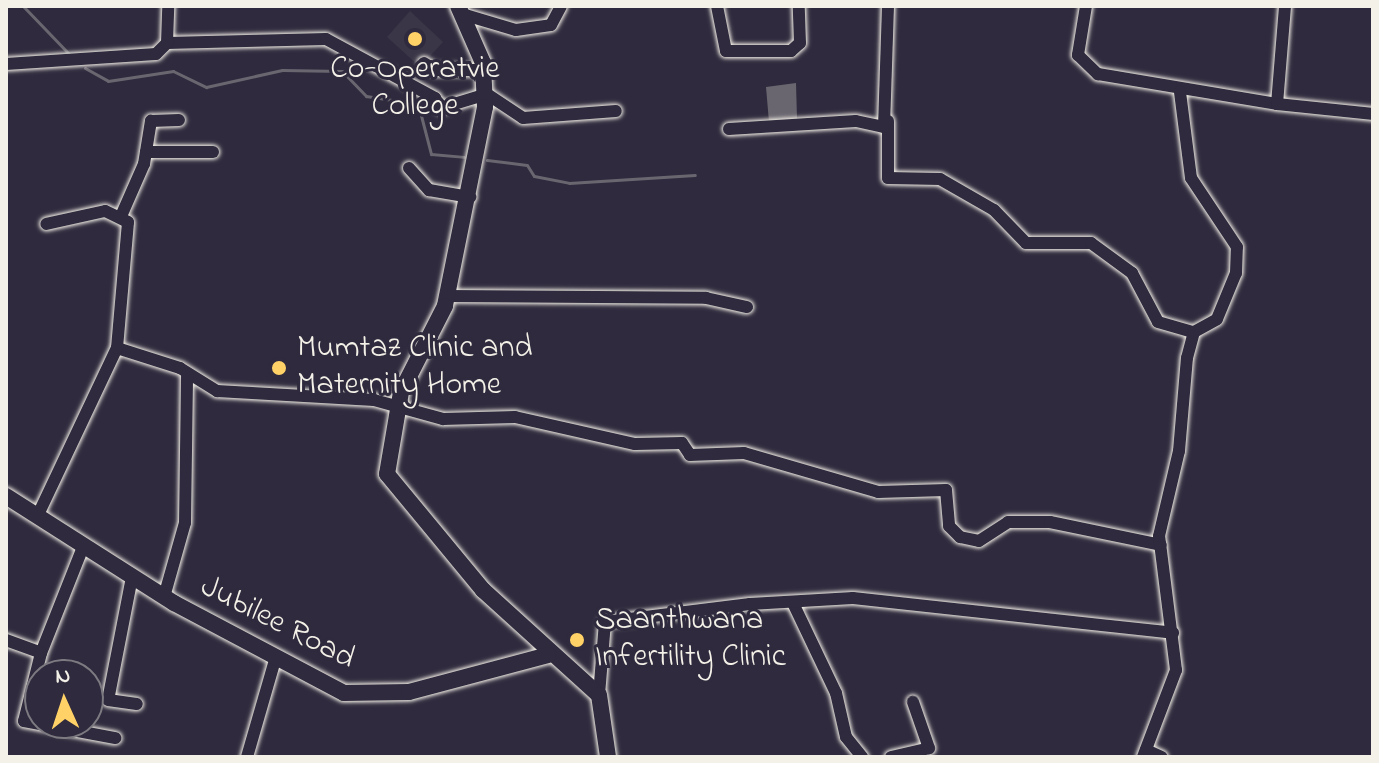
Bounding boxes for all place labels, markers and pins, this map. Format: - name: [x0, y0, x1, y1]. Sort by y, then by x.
- marker: Co-Operatvie College: [406, 30, 424, 48]
- place label: Co-Operatvie College: [330, 52, 500, 127]
- place label: Mumtaz Clinic and Maternity Home: [297, 331, 532, 406]
- marker: Mumtaz Clinic and Maternity Home: [268, 357, 290, 379]
- place label: Saanthwana Infertility Clinic: [595, 603, 786, 678]
- marker: Saanthwana Infertility Clinic: [566, 629, 588, 651]

